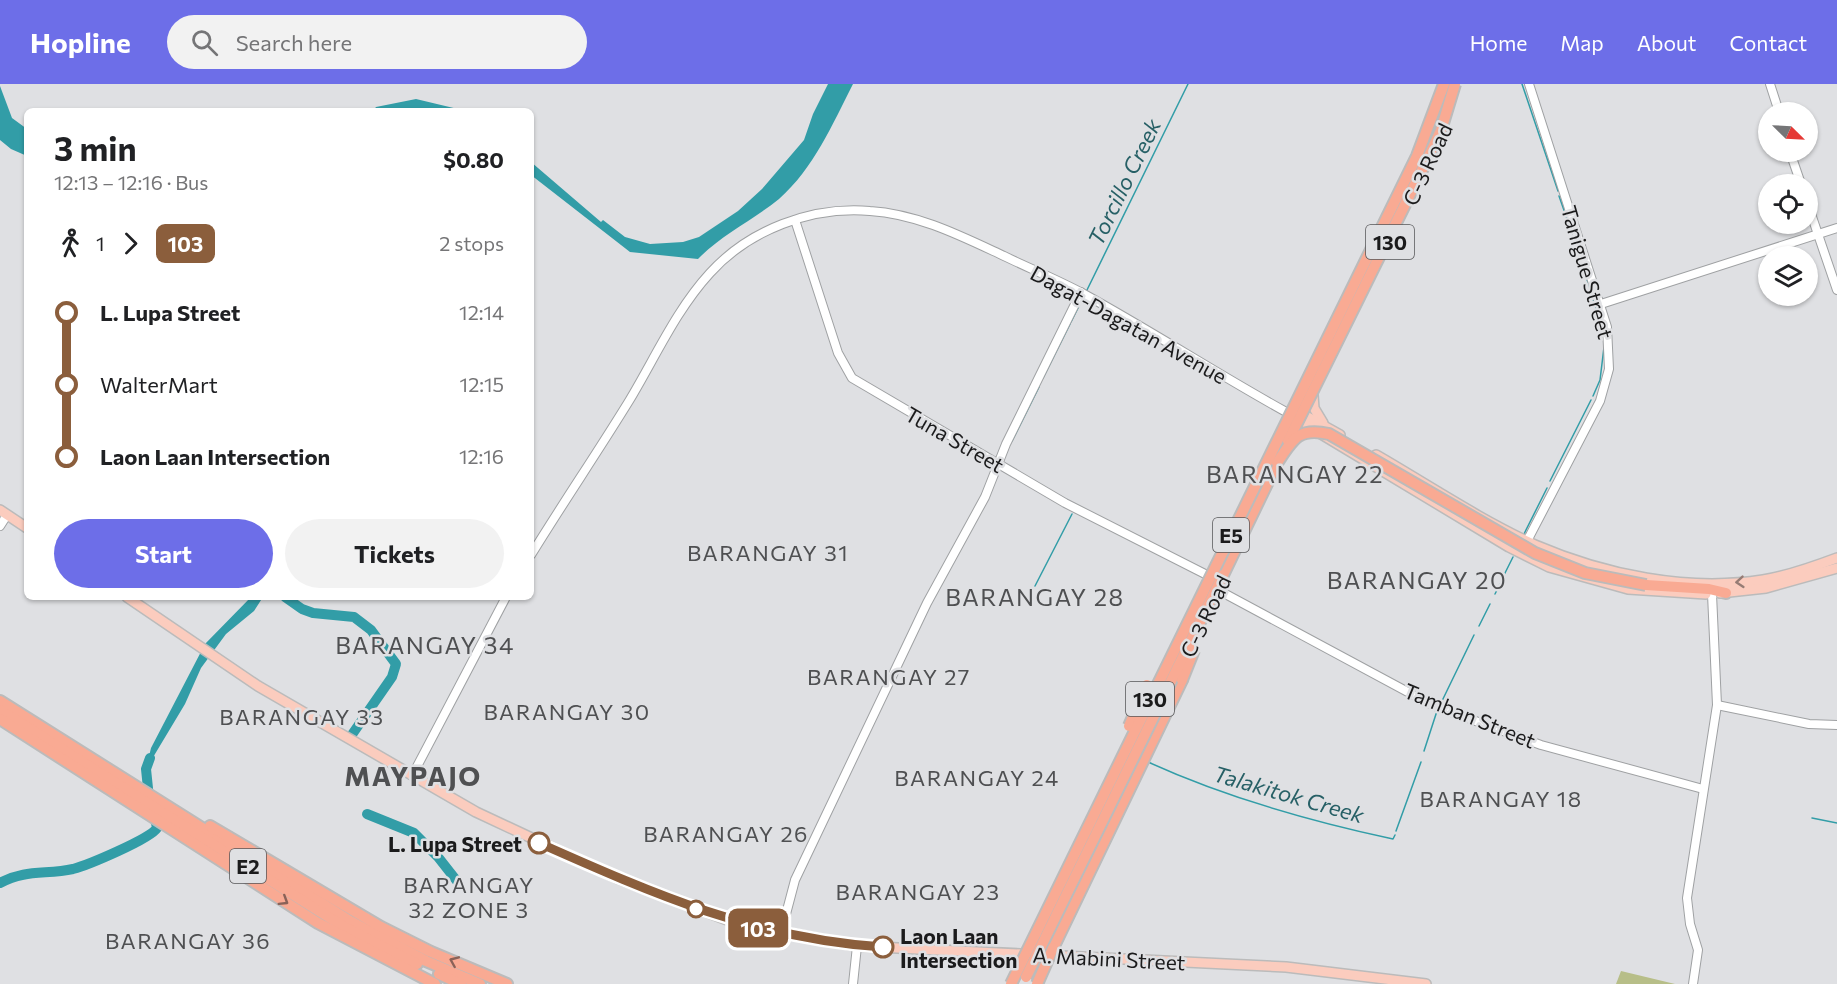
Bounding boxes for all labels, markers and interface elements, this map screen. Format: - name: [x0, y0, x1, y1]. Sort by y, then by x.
- search box: [167, 15, 587, 69]
- text: Hopline: [30, 25, 131, 59]
- icon: search: [188, 26, 221, 59]
- text: Search here: [236, 29, 352, 56]
- text: Home: [1470, 30, 1527, 55]
- text: Map: [1560, 30, 1604, 55]
- text: About: [1637, 30, 1696, 55]
- text: Contact: [1729, 30, 1807, 55]
- north arrow: [1758, 102, 1818, 162]
- map controls: [1758, 102, 1818, 306]
- water label: Torcillo Creek: [1082, 113, 1167, 250]
- street label: C-3 Road: [1397, 119, 1457, 209]
- text: 3 min: [54, 127, 137, 168]
- text: $0.80: [443, 146, 504, 173]
- text: 12:13 – 12:16 · Bus: [54, 170, 208, 194]
- button: locate: [1758, 174, 1818, 234]
- street label: Tanigue Street: [1557, 202, 1619, 342]
- road number: 130: [1366, 225, 1414, 259]
- icon: walk: [54, 227, 87, 260]
- icon: forward: [114, 227, 147, 260]
- text: 1: [96, 231, 105, 255]
- text: 103: [168, 231, 203, 256]
- text: 2 stops: [439, 231, 504, 255]
- button: layers: [1758, 246, 1818, 306]
- street label: Dagat-Dagatan Avenue: [1027, 260, 1231, 388]
- text: L. Lupa Street: [100, 299, 240, 326]
- text: 12:14: [459, 300, 504, 324]
- text: WalterMart: [100, 371, 218, 398]
- text: 12:15: [460, 372, 504, 396]
- street label: Tuna Street: [901, 401, 1009, 477]
- text: Laon Laan Intersection: [100, 443, 330, 470]
- text: 12:16: [459, 444, 504, 468]
- district label: BARANGAY 22: [1206, 459, 1384, 488]
- road number: E5: [1213, 518, 1249, 552]
- button: Start: [54, 519, 273, 588]
- button: Tickets: [285, 519, 504, 588]
- district label: BARANGAY 31: [687, 539, 849, 566]
- district label: BARANGAY 20: [1327, 565, 1507, 594]
- street label: C-3 Road: [1174, 571, 1236, 661]
- one-way arrow: [1735, 575, 1744, 588]
- district label: BARANGAY 28: [945, 582, 1125, 611]
- district label: BARANGAY 34: [335, 630, 515, 659]
- district label: BARANGAY 27: [807, 663, 971, 690]
- street label: Tamban Street: [1401, 677, 1539, 753]
- road number: 130: [1126, 682, 1174, 716]
- district label: BARANGAY 30: [483, 698, 651, 725]
- district label: BARANGAY 33: [219, 703, 385, 730]
- district label: MAYPAJO: [344, 759, 482, 792]
- water label: Talakitok Creek: [1211, 760, 1368, 829]
- district label: BARANGAY 24: [894, 764, 1060, 791]
- district label: BARANGAY 18: [1419, 785, 1583, 812]
- district label: BARANGAY 26: [643, 820, 809, 847]
- place label: L. Lupa Street: [388, 831, 522, 856]
- marker: L. Lupa Street: [528, 832, 550, 854]
- road number: E2: [230, 849, 266, 883]
- district label: BARANGAY 32 ZONE 3: [403, 871, 535, 923]
- district label: BARANGAY 23: [835, 878, 1001, 905]
- one-way arrow: [278, 894, 288, 906]
- unlabelled marker: [687, 900, 705, 918]
- line badge: 103: [724, 908, 792, 948]
- text: 103: [740, 916, 776, 941]
- place label: Laon Laan Intersection: [900, 923, 1017, 972]
- district label: BARANGAY 36: [105, 927, 271, 954]
- marker: Laon Laan Intersection: [872, 936, 894, 958]
- street label: A. Mabini Street: [1032, 942, 1186, 974]
- one-way arrow: [449, 956, 460, 968]

